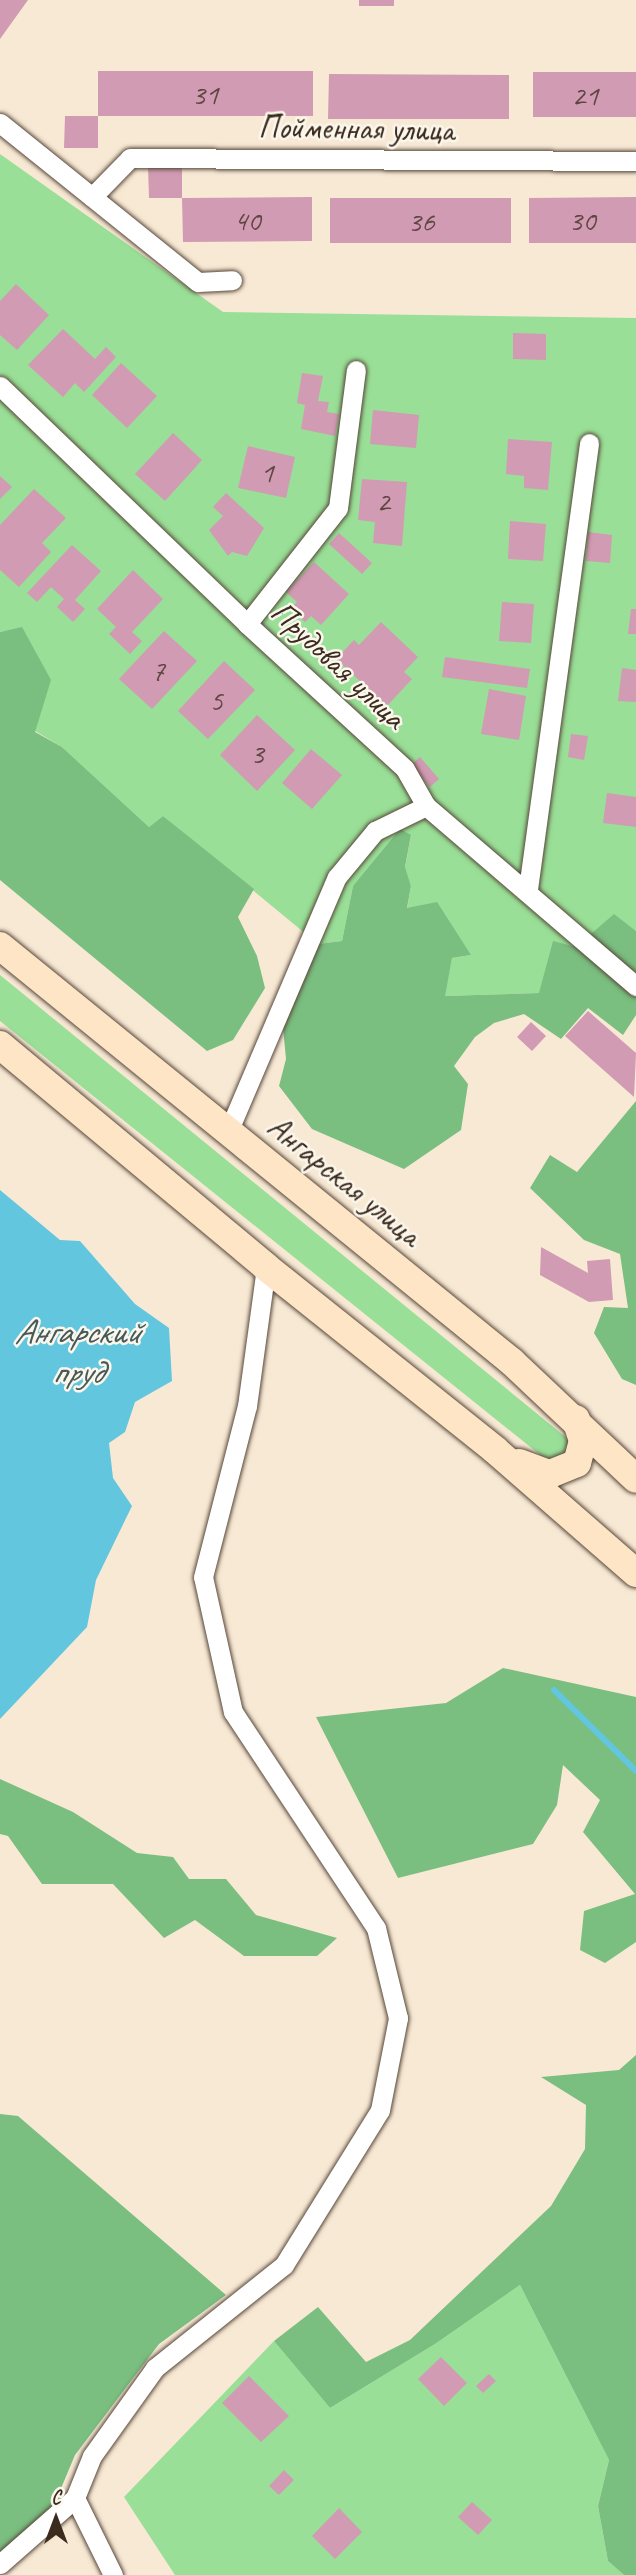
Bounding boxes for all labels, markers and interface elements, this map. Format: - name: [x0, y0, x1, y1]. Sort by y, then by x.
- house number: 31: [192, 76, 218, 112]
- house number: 21: [572, 77, 598, 113]
- street label: Пойменная улица: [258, 107, 454, 151]
- house number: 40: [234, 202, 260, 238]
- house number: 30: [569, 202, 595, 238]
- house number: 36: [408, 203, 434, 239]
- house number: 1: [260, 454, 274, 490]
- house number: 2: [376, 483, 390, 519]
- street label: Прудовая улица: [262, 592, 414, 738]
- house number: 7: [151, 652, 165, 688]
- house number: 5: [209, 682, 223, 718]
- house number: 3: [250, 735, 264, 771]
- street label: Ангарская улица: [259, 1107, 429, 1255]
- water label: Ангарский пруд: [14, 1311, 140, 1393]
- north arrow: [21, 2484, 91, 2554]
- text: С: [51, 2486, 61, 2510]

